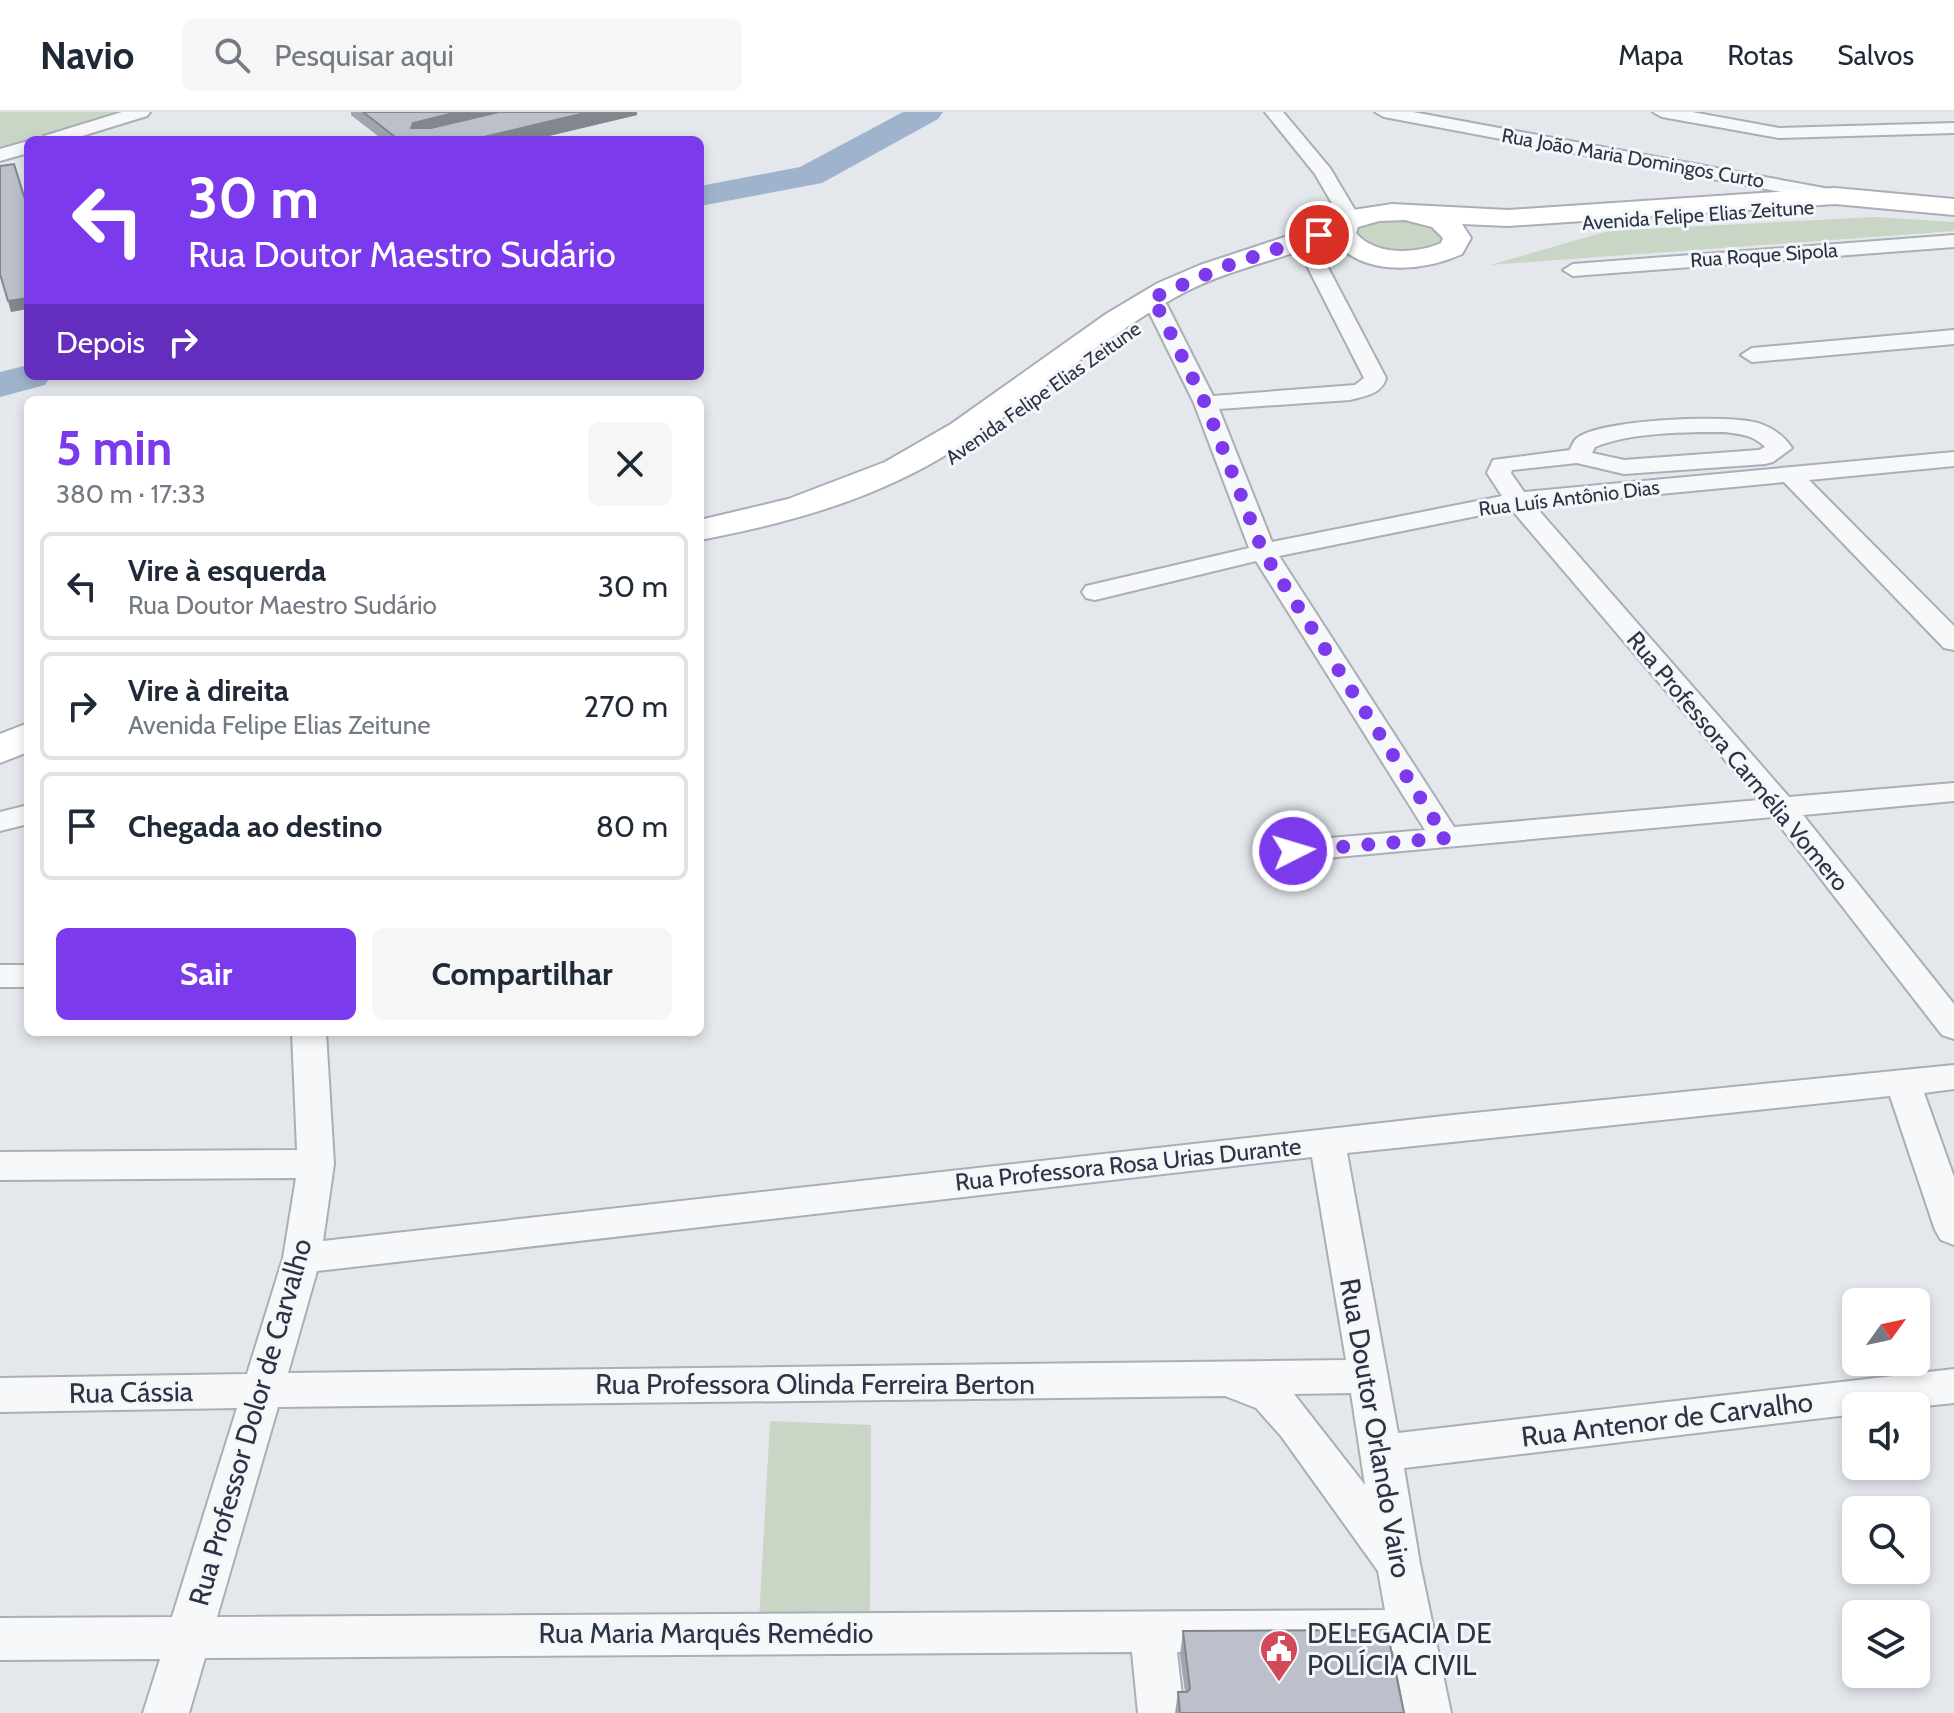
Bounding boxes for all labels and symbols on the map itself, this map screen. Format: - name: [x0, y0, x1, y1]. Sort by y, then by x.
- street label: Rua João Maria Domingos Curto: [1500, 123, 1766, 193]
- street label: Avenida Felipe Elias Zeitune: [1581, 195, 1815, 235]
- pin: [1285, 201, 1353, 269]
- street label: Rua Roque Sipola: [1689, 238, 1839, 272]
- street label: Avenida Felipe Elias Zeitune: [941, 316, 1145, 470]
- street label: Rua Luís Antônio Dias: [1477, 475, 1661, 521]
- street label: Rua Professora Carmélia Vomero: [1621, 625, 1855, 897]
- position arrow: [1251, 809, 1335, 893]
- street label: Rua Professora Rosa Urias Durante: [953, 1131, 1303, 1197]
- street label: Rua Professor Dolor de Carvalho: [181, 1235, 319, 1609]
- street label: Rua Doutor Orlando Vairo: [1333, 1276, 1419, 1580]
- north arrow: [1842, 1288, 1930, 1376]
- street label: Rua Professora Olinda Ferreira Berton: [595, 1367, 1035, 1401]
- street label: Rua Cássia: [69, 1374, 194, 1410]
- street label: Rua Antenor de Carvalho: [1519, 1384, 1815, 1454]
- street label: Rua Maria Marquês Remédio: [539, 1616, 873, 1650]
- place label: DELEGACIA DE POLÍCIA CIVIL: [1307, 1616, 1492, 1682]
- public building icon: DELEGACIA DE POLÍCIA CIVIL: [1258, 1628, 1300, 1683]

